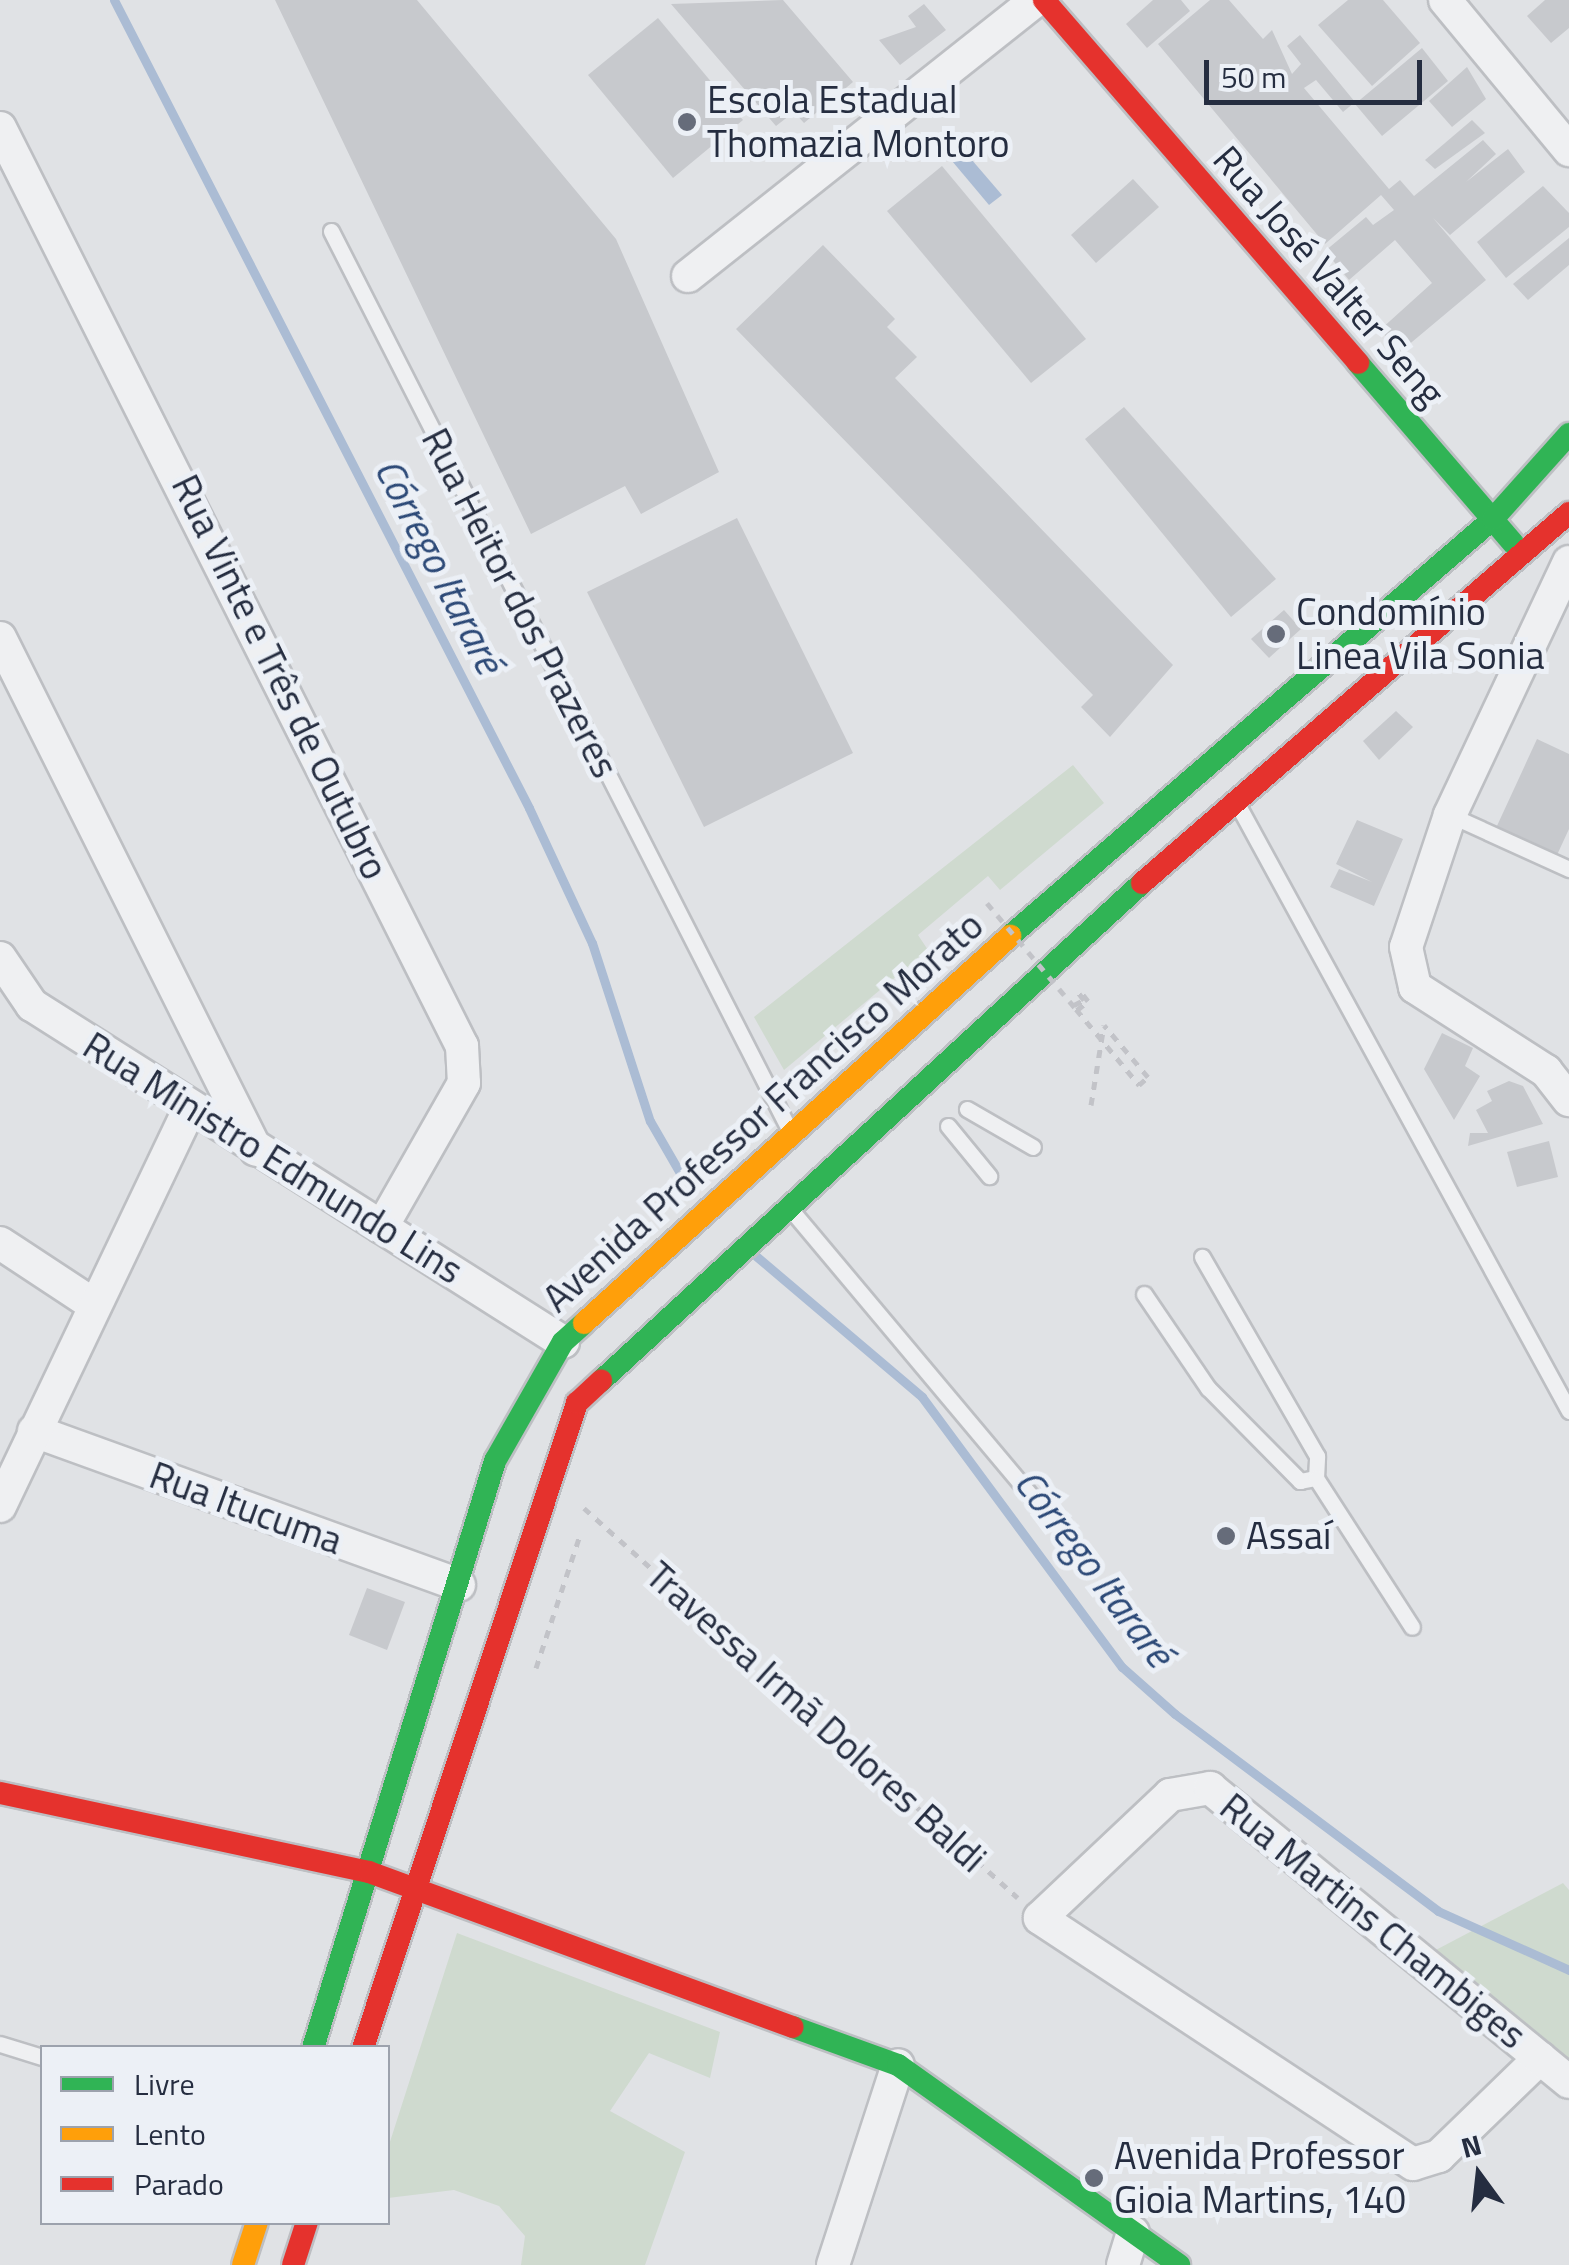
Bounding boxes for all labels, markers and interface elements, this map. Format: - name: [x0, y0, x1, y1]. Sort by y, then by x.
- scale bar: [1209, 40, 1426, 102]
- text: 50 m: [1221, 54, 1286, 100]
- place label: Escola Estadual Thomazia Montoro: [707, 77, 1010, 166]
- marker: Escola Estadual Thomazia Montoro: [676, 111, 698, 133]
- street label: Rua José Valter Seng: [1204, 137, 1454, 415]
- street label: Rua Heitor dos Prazeres: [412, 421, 628, 785]
- water label: Córrego Itararé: [364, 451, 514, 681]
- street label: Rua Vinte e Três de Outubro: [162, 467, 398, 887]
- place label: Condomínio Linea Vila Sonia: [1296, 589, 1545, 678]
- marker: Condomínio Linea Vila Sonia: [1265, 623, 1287, 645]
- street label: Avenida Professor Francisco Morato: [534, 903, 992, 1321]
- street label: Rua Ministro Edmundo Lins: [75, 1023, 471, 1293]
- street label: Rua Itucuma: [144, 1452, 348, 1564]
- water label: Córrego Itararé: [1004, 1460, 1184, 1676]
- place label: Assaí: [1246, 1513, 1331, 1559]
- marker: Assaí: [1215, 1525, 1237, 1547]
- street label: Travessa Irmã Dolores Baldi: [637, 1552, 995, 1882]
- street label: Rua Martins Chambiges: [1211, 1784, 1535, 2058]
- legend: [40, 2045, 390, 2225]
- text: Livre: [134, 2061, 195, 2107]
- text: Lento: [134, 2111, 206, 2157]
- text: N: [1456, 2122, 1486, 2169]
- north arrow: [1429, 2125, 1529, 2225]
- place label: Avenida Professor Gioia Martins, 140: [1114, 2133, 1406, 2222]
- text: Parado: [134, 2161, 224, 2207]
- marker: Avenida Professor Gioia Martins, 140: [1083, 2167, 1105, 2189]

